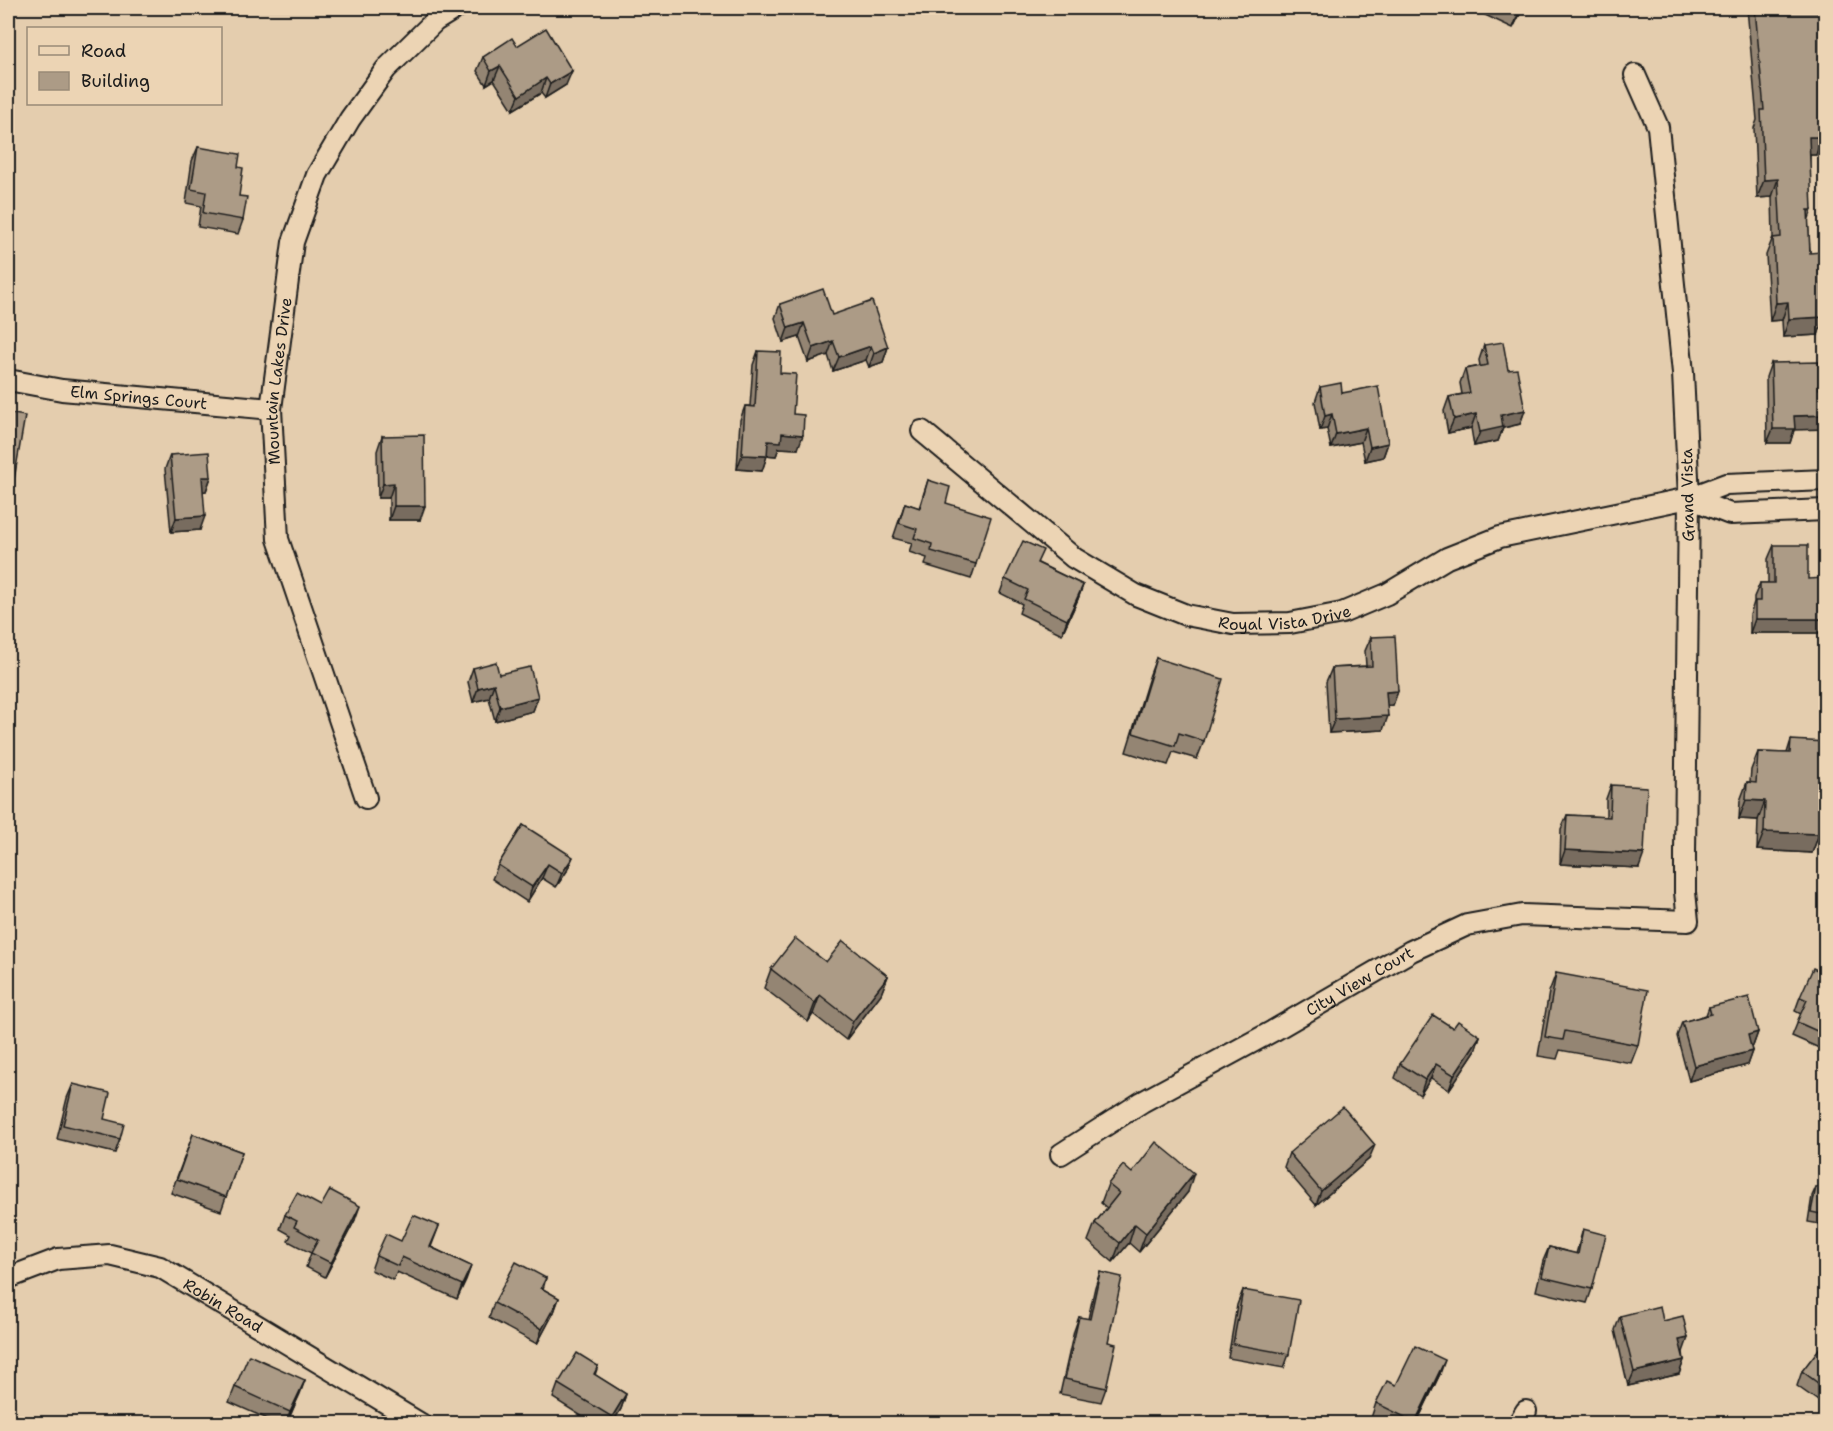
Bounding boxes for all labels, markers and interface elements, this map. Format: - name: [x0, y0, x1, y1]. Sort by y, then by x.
- legend: [27, 27, 222, 105]
- text: Road: [81, 39, 126, 63]
- text: Building: [81, 69, 150, 93]
- street label: Mountain Lakes Drive: [261, 296, 297, 465]
- street label: Elm Springs Court: [69, 381, 208, 414]
- street label: Grand Vista: [1676, 448, 1699, 542]
- street label: Royal Vista Drive: [1216, 600, 1354, 635]
- street label: City View Court: [1302, 942, 1417, 1021]
- street label: Robin Road: [179, 1274, 267, 1338]

